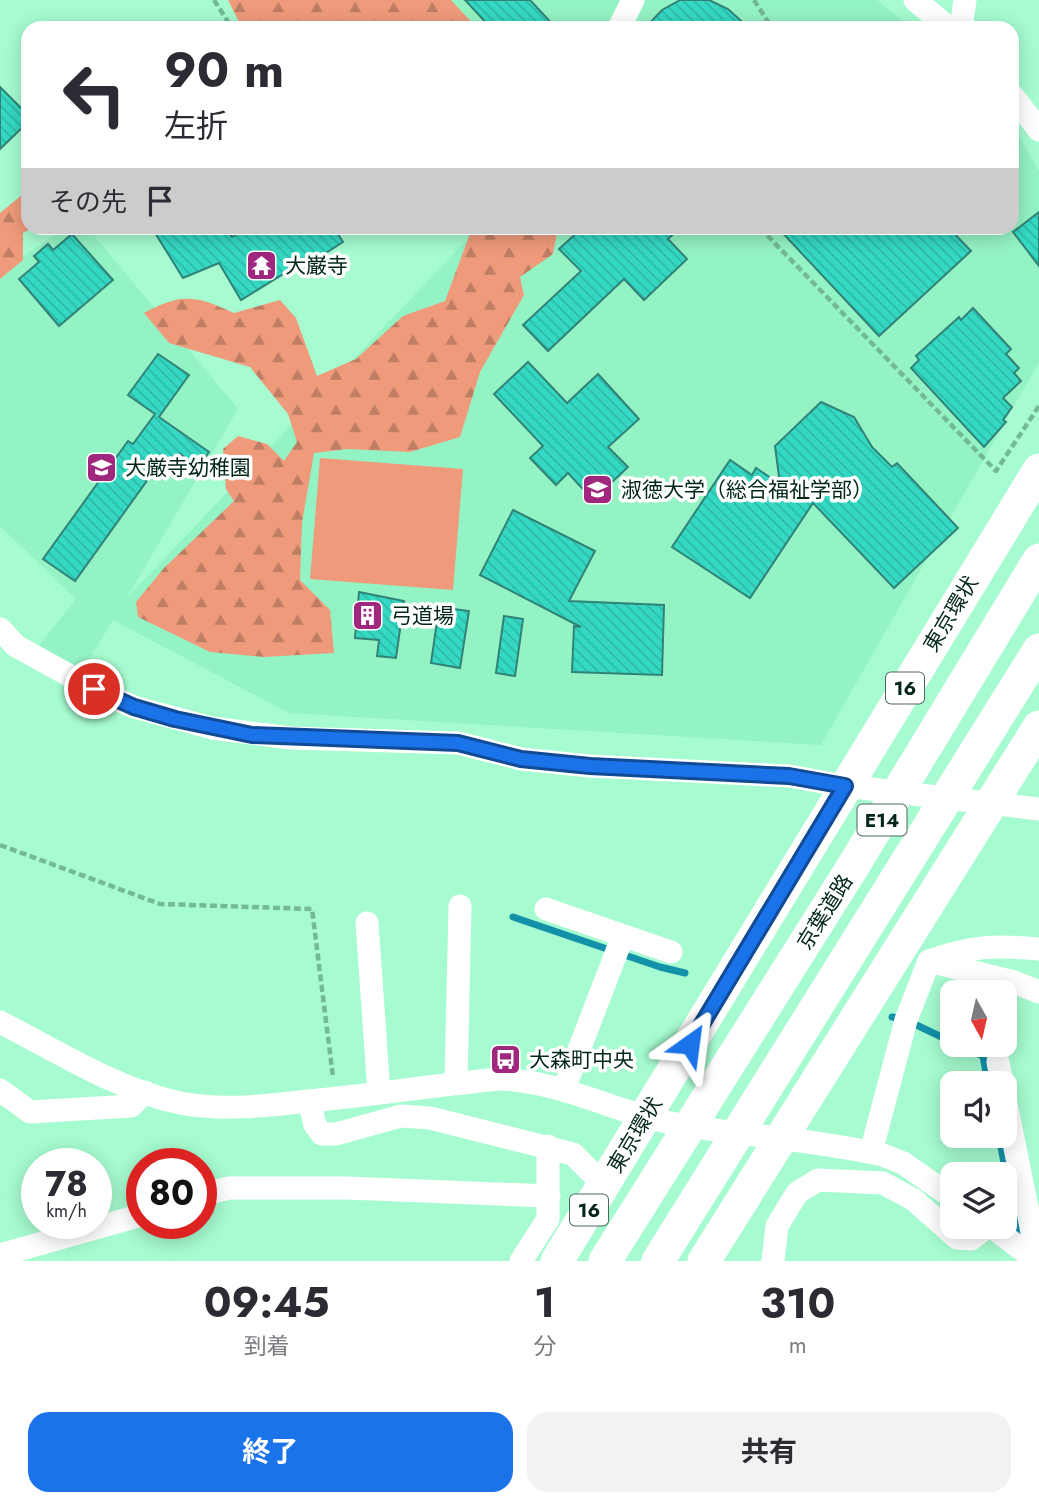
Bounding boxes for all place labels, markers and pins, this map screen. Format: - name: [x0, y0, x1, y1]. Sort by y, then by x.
- temple icon: 大巌寺: [245, 249, 279, 283]
- place label: 大巌寺: [285, 251, 348, 281]
- school or university icon: 大厳寺幼稚園: [85, 451, 119, 485]
- place label: 大厳寺幼稚園: [125, 453, 251, 483]
- school or university icon: 淑徳大学（総合福祉学部）: [581, 473, 615, 507]
- place label: 淑徳大学（総合福祉学部）: [621, 475, 873, 505]
- building icon: 弓道場: [351, 599, 385, 633]
- place label: 弓道場: [391, 601, 454, 631]
- pin: [64, 659, 124, 719]
- bus stop icon: 大森町中央: [489, 1043, 523, 1077]
- place label: 大森町中央: [529, 1045, 634, 1075]

